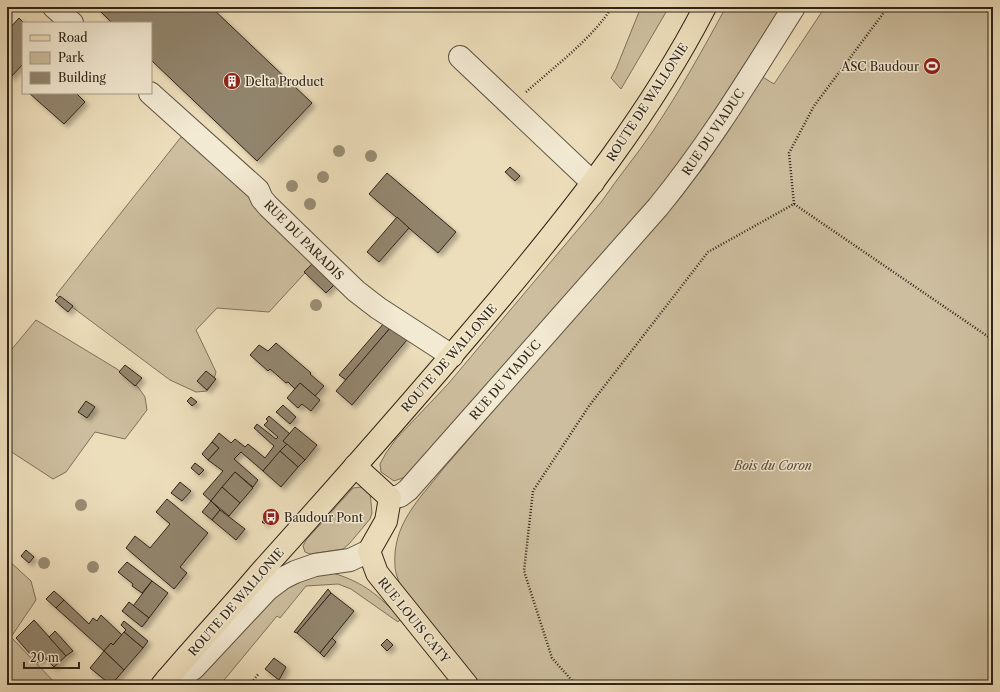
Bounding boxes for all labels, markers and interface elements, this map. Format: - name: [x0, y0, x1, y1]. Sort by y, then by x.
- legend: [22, 22, 152, 94]
- text: Road: [58, 30, 88, 45]
- street label: ROUTE DE WALLONIE: [603, 40, 691, 164]
- text: Park: [58, 50, 85, 65]
- sports icon: ASC Baudour: [922, 56, 942, 76]
- place label: ASC Baudour: [840, 59, 919, 74]
- text: Building: [58, 70, 106, 85]
- building icon: Delta Product: [222, 71, 242, 91]
- place label: Delta Product: [245, 74, 325, 89]
- street label: RUE DU VIADUC: [679, 86, 747, 178]
- street label: RUE DU PARADIS: [261, 197, 347, 283]
- street label: ROUTE DE WALLONIE: [398, 301, 500, 415]
- street label: RUE DU VIADUC: [466, 337, 544, 423]
- park label: Bois du Coron: [733, 458, 812, 473]
- bus stop icon: Baudour Pont: [261, 507, 281, 527]
- place label: Baudour Pont: [284, 510, 364, 525]
- street label: ROUTE DE WALLONIE: [185, 545, 287, 659]
- street label: RUE LOUIS CATY: [375, 574, 454, 666]
- scale bar: [24, 644, 79, 670]
- text: 20 m: [30, 650, 59, 665]

